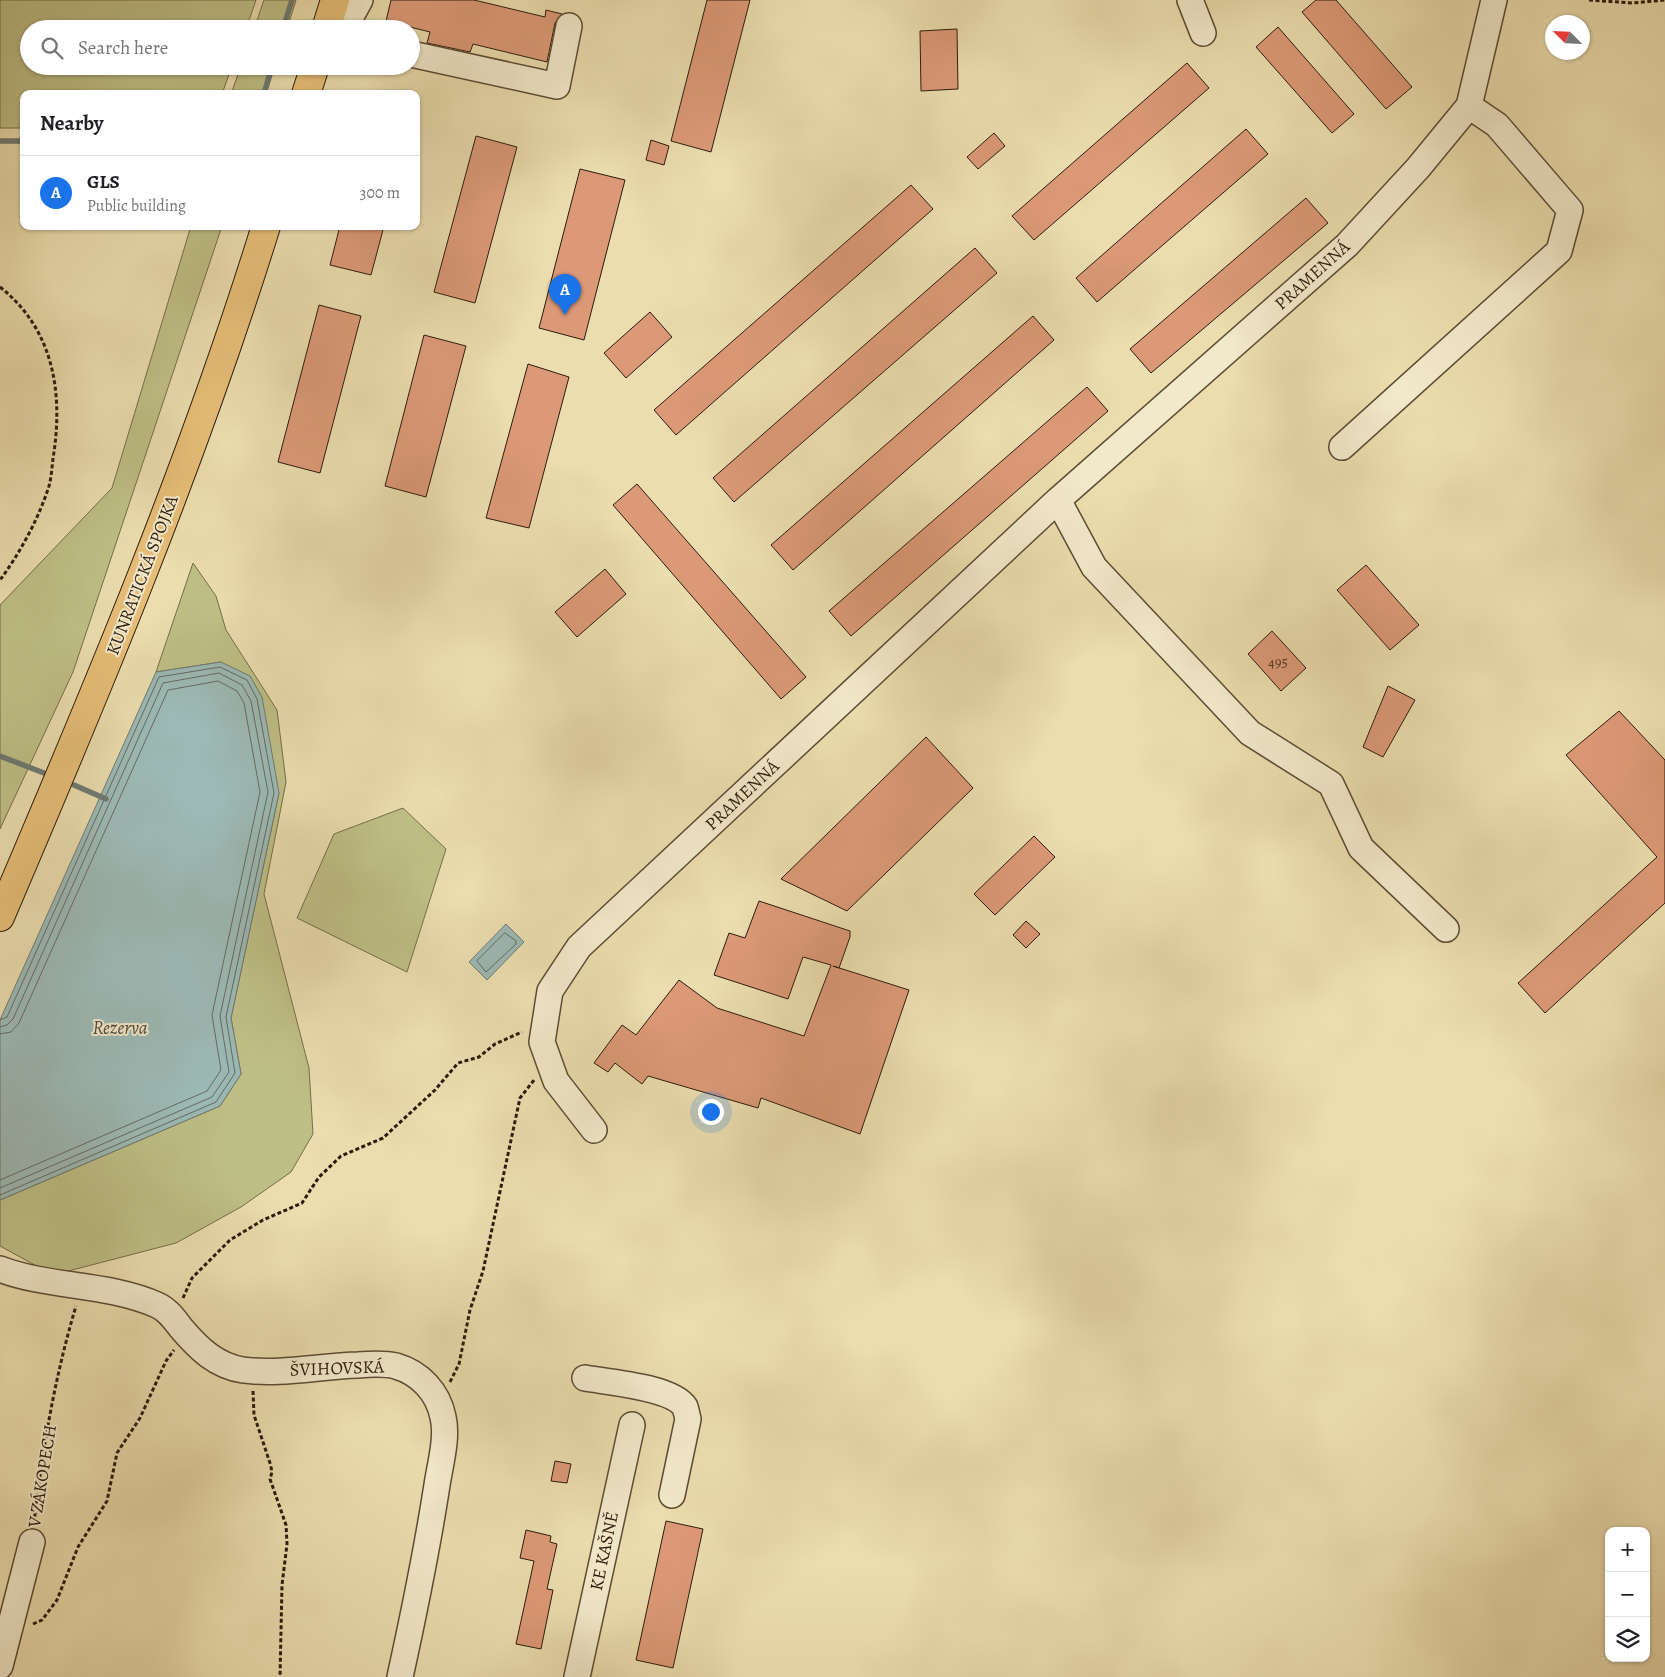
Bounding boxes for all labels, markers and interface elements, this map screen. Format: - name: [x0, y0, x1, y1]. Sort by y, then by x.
- north arrow: [1545, 15, 1590, 60]
- search box: [20, 20, 420, 75]
- icon: search: [38, 34, 66, 62]
- text: Search here: [78, 35, 168, 61]
- text: Nearby: [40, 109, 103, 137]
- text: GLS: [87, 169, 120, 195]
- text: A: [51, 182, 61, 204]
- text: 300 m: [360, 182, 400, 204]
- text: Public building: [87, 195, 186, 217]
- street label: PRAMENNÁ: [1269, 234, 1355, 315]
- pin: A: [549, 274, 581, 315]
- street label: KUNRATICKÁ SPOJKA: [100, 491, 184, 658]
- house number: 495: [1268, 652, 1288, 672]
- street label: PRAMENNÁ: [700, 754, 785, 836]
- water label: Rezerva: [92, 1015, 148, 1041]
- your location: [698, 1099, 724, 1125]
- street label: ŠVIHOVSKÁ: [289, 1354, 385, 1382]
- street label: V ZÁKOPECH: [22, 1423, 62, 1530]
- street label: KE KAŠNĚ: [584, 1509, 624, 1593]
- map controls: [1605, 1527, 1650, 1662]
- button: +: [1605, 1527, 1650, 1572]
- button: −: [1605, 1572, 1650, 1617]
- button: layers: [1605, 1617, 1650, 1662]

